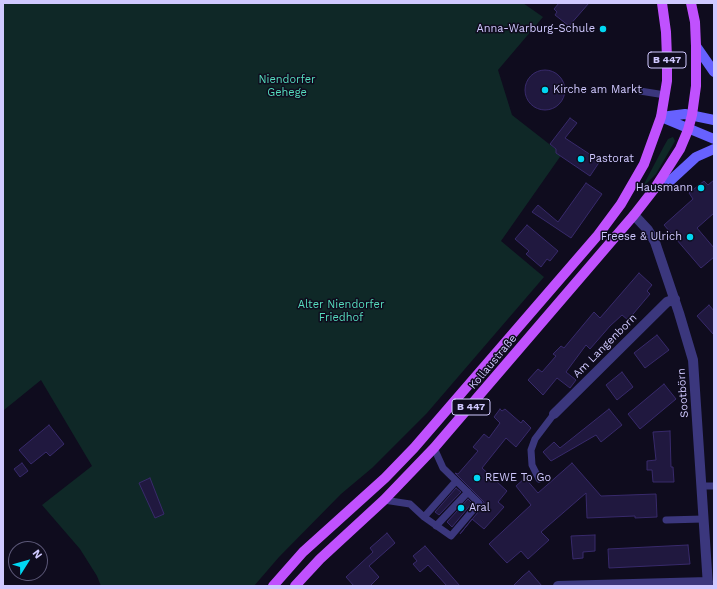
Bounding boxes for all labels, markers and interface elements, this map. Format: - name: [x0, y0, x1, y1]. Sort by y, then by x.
- place label: Anna-Warburg-Schule: [476, 22, 595, 36]
- marker: Anna-Warburg-Schule: [598, 24, 608, 34]
- road number: B 447: [648, 52, 686, 68]
- park label: Niendorfer Gehege: [258, 73, 316, 99]
- place label: Kirche am Markt: [553, 83, 642, 97]
- marker: Kirche am Markt: [540, 85, 550, 95]
- place label: Pastorat: [589, 152, 634, 166]
- marker: Pastorat: [576, 154, 586, 164]
- place label: Hausmann: [636, 181, 693, 195]
- marker: Hausmann: [696, 183, 706, 193]
- place label: Freese & Ulrich: [601, 230, 682, 244]
- marker: Freese & Ulrich: [685, 232, 695, 242]
- park label: Alter Niendorfer Friedhof: [298, 298, 384, 324]
- street label: Am Langenborn: [570, 311, 640, 381]
- street label: Kollaustraße: [466, 332, 520, 392]
- street label: Sootbörn: [675, 368, 691, 418]
- road number: B 447: [452, 399, 490, 415]
- place label: REWE To Go: [485, 471, 551, 485]
- marker: REWE To Go: [472, 473, 482, 483]
- place label: Aral: [469, 501, 490, 515]
- marker: Aral: [456, 503, 466, 513]
- north arrow: [8, 541, 48, 581]
- text: N: [30, 547, 45, 561]

